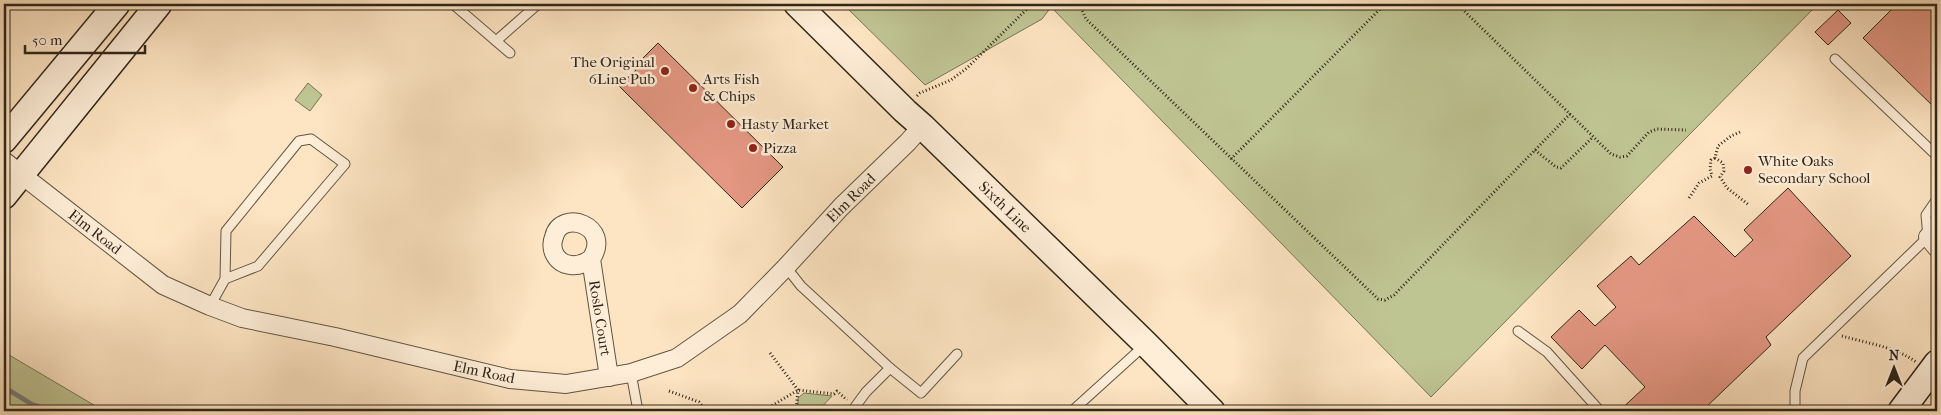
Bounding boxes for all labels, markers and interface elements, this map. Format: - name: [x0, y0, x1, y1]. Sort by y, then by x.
- scale bar: [25, 22, 145, 54]
- text: 50 m: [32, 31, 63, 49]
- place label: The Original 6Line Pub: [571, 53, 655, 88]
- marker: The Original 6Line Pub: [659, 65, 671, 77]
- place label: Arts Fish & Chips: [702, 70, 760, 105]
- marker: Arts Fish & Chips: [687, 82, 699, 94]
- place label: Hasty Market: [741, 115, 830, 133]
- marker: Hasty Market: [725, 118, 737, 130]
- place label: Pizza: [763, 139, 798, 157]
- marker: Pizza: [747, 142, 759, 154]
- place label: White Oaks Secondary School: [1757, 152, 1871, 187]
- marker: White Oaks Secondary School: [1742, 164, 1754, 176]
- street label: Elm Road: [823, 169, 880, 226]
- street label: Sixth Line: [975, 177, 1036, 237]
- street label: Elm Road: [65, 206, 126, 259]
- street label: Roslo Court: [585, 279, 615, 358]
- north arrow: [1868, 342, 1918, 392]
- text: N: [1889, 347, 1900, 364]
- street label: Elm Road: [452, 357, 517, 387]

